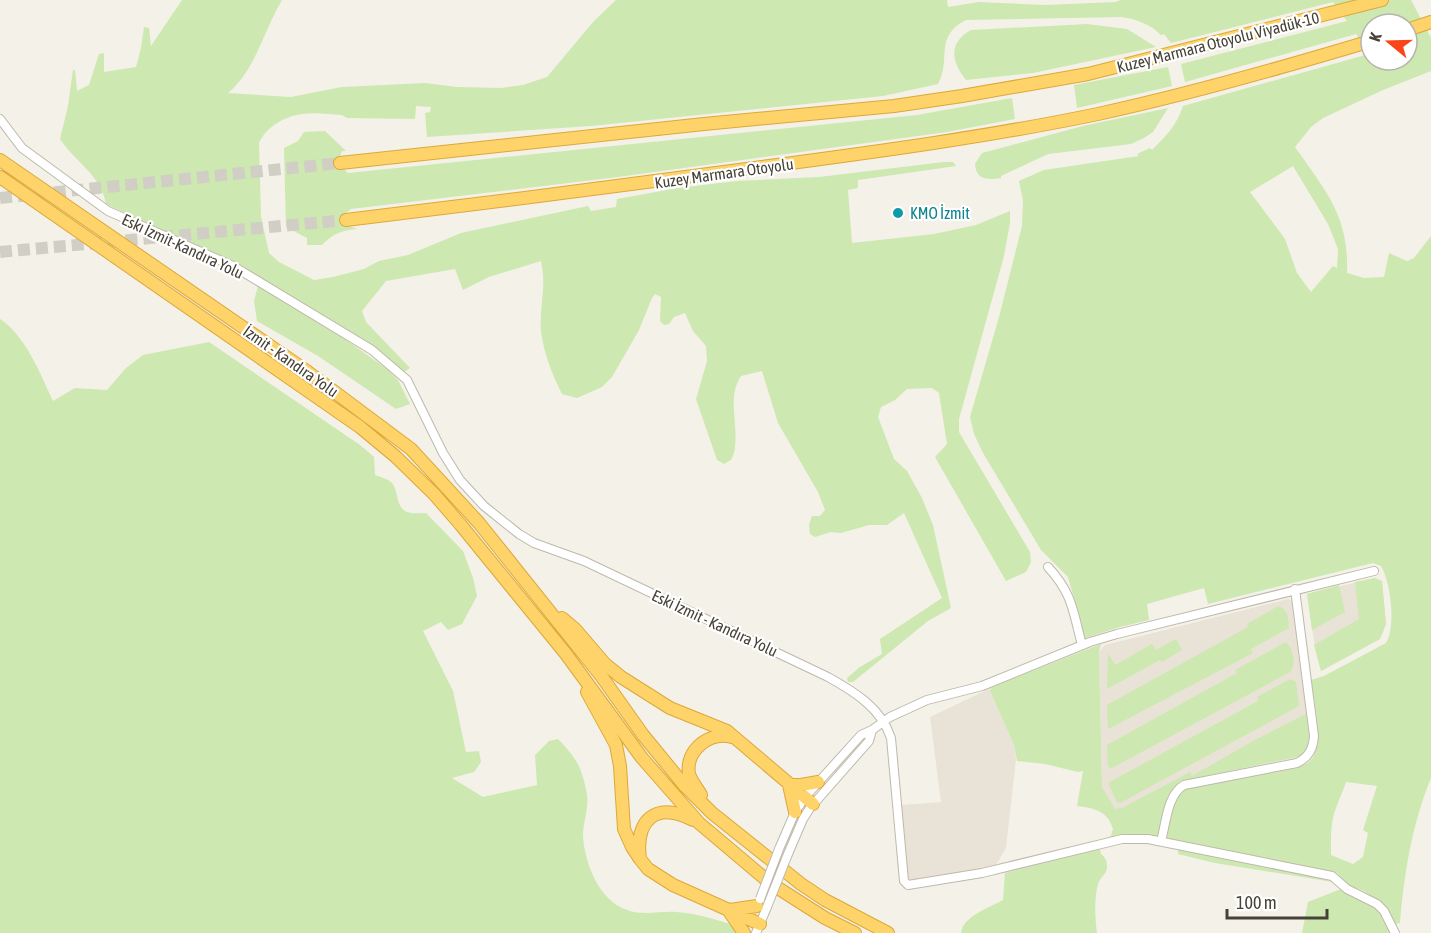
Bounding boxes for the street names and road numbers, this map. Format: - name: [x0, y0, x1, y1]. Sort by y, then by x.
- street label: Kuzey Marmara Otoyolu Viyadük-10: [1115, 8, 1321, 77]
- street label: Kuzey Marmara Otoyolu: [654, 154, 795, 193]
- street label: Eskı İzmit-Kandıra Yolu: [119, 210, 247, 282]
- street label: İzmit - Kandıra Yolu: [240, 322, 342, 400]
- street label: Eski İzmit - Kandıra Yolu: [649, 586, 781, 660]

